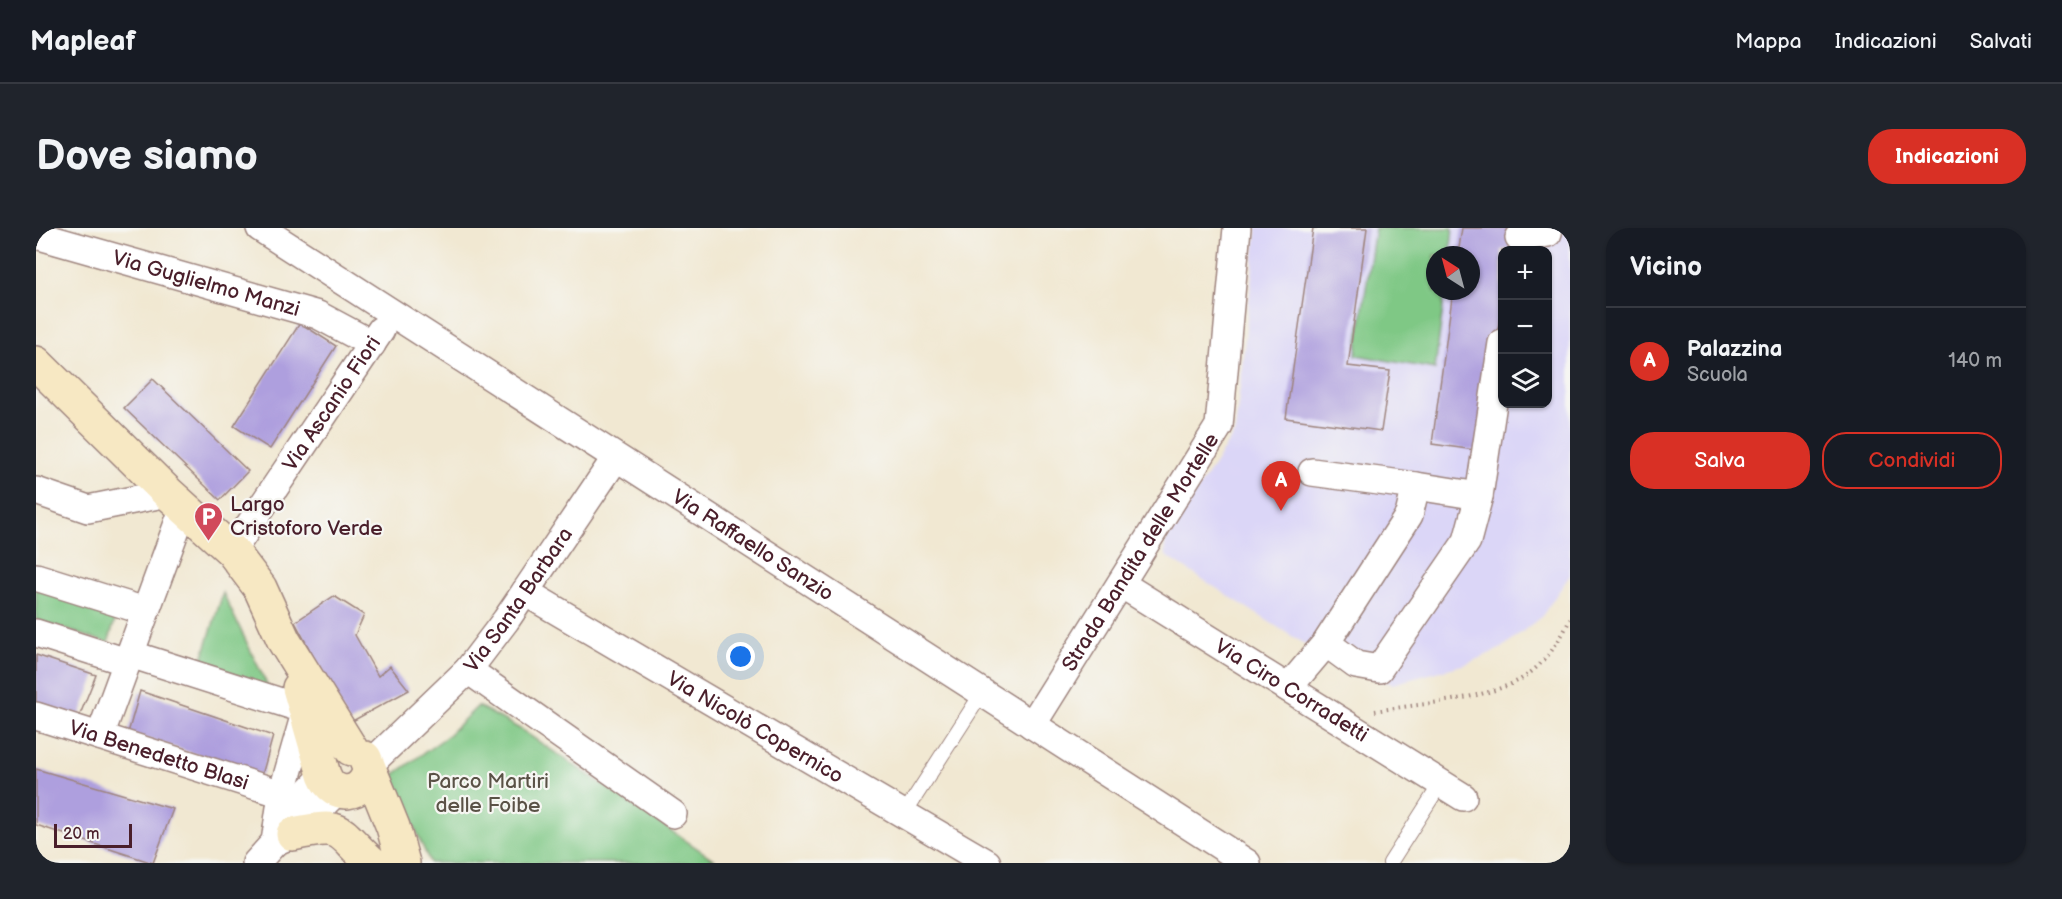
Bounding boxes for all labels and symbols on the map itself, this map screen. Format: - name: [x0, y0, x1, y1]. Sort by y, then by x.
- street label: Via Guglielmo Manzi: [110, 245, 303, 322]
- north arrow: [1426, 246, 1480, 300]
- street label: Via Ascanio Fiori: [278, 331, 386, 476]
- street label: Strada Bandita delle Mortelle: [1057, 429, 1224, 676]
- pin: A: [1262, 462, 1300, 511]
- street label: Via Raffaello Sanzio: [667, 484, 838, 607]
- place label: Largo Cristoforo Verde: [230, 492, 383, 541]
- parking icon: Largo Cristoforo Verde: [193, 500, 225, 542]
- street label: Via Santa Barbara: [459, 523, 578, 677]
- street label: Via Ciro Corradetti: [1210, 634, 1373, 748]
- your location: [726, 642, 755, 671]
- street label: Via Nicolò Copernico: [662, 666, 848, 789]
- street label: Via Benedetto Blasi: [66, 715, 252, 796]
- park label: Parco Martiri delle Foibe: [427, 769, 549, 818]
- scale bar: [54, 821, 132, 848]

